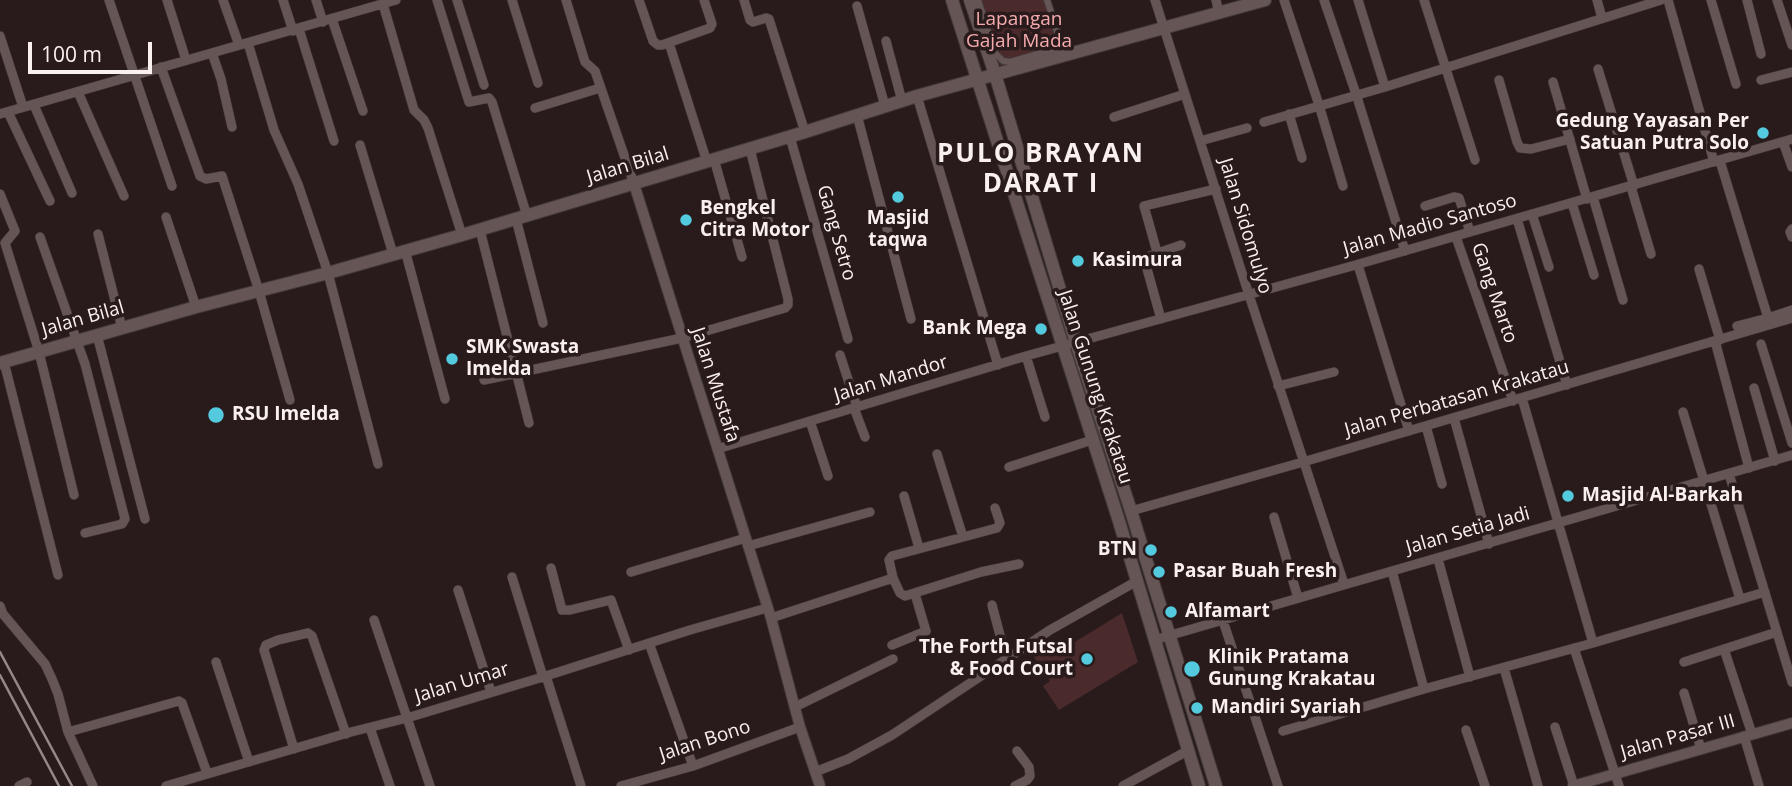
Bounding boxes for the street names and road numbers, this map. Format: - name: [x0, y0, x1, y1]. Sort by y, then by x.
- street label: Jalan Bilal: [584, 143, 672, 189]
- street label: Jalan Sidomulyo: [1214, 155, 1276, 297]
- street label: Gang Setro: [811, 183, 861, 283]
- street label: Jalan Madio Santoso: [1341, 189, 1519, 261]
- street label: Gang Marto: [1466, 240, 1522, 346]
- street label: Jalan Gunung Krakatau: [1053, 287, 1137, 487]
- street label: Jalan Bilal: [39, 296, 127, 342]
- street label: Jalan Mustafa: [686, 325, 744, 445]
- street label: Jalan Mandor: [831, 351, 951, 407]
- street label: Jalan Perbatasan Krakatau: [1342, 356, 1572, 442]
- street label: Jalan Setia Jadi: [1403, 502, 1533, 560]
- street label: Jalan Umar: [412, 658, 512, 708]
- street label: Jalan Pasar III: [1618, 710, 1738, 764]
- street label: Jalan Bono: [657, 716, 753, 766]

